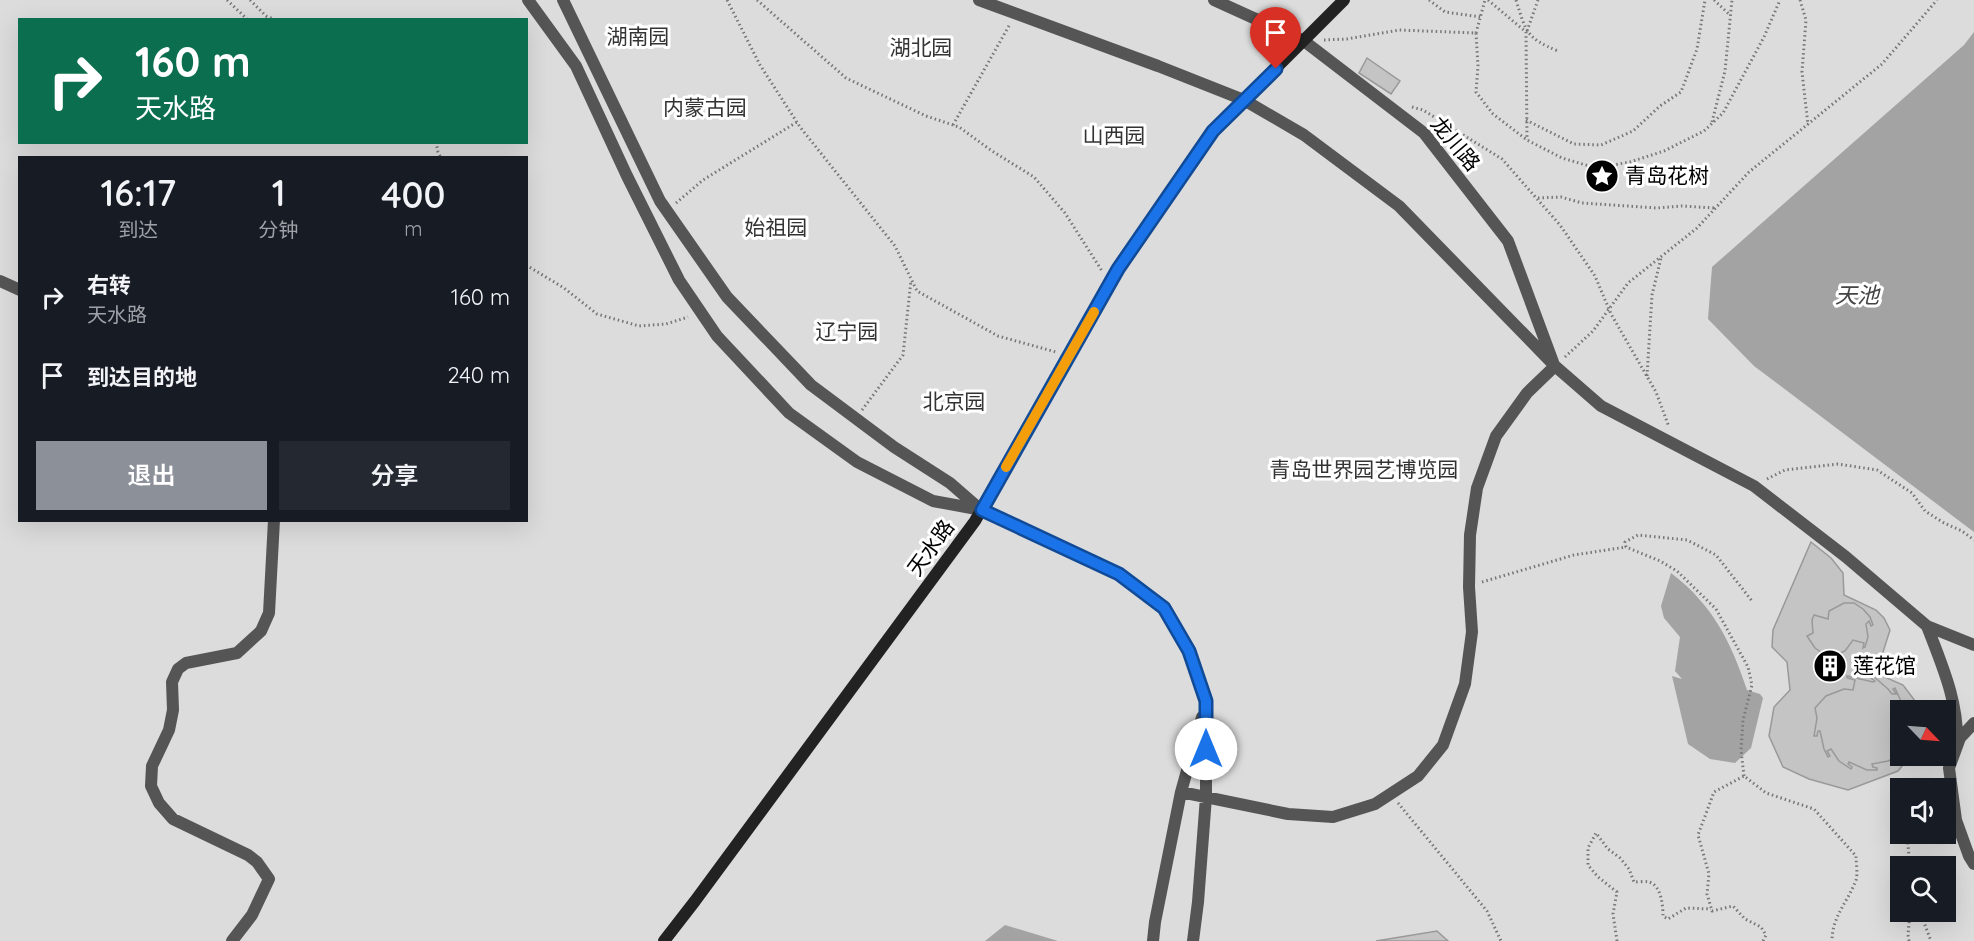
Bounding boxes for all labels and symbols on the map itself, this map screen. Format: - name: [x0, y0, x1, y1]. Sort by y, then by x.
- pin: [1250, 7, 1301, 69]
- park label: 湖南园: [607, 23, 670, 49]
- park label: 湖北园: [890, 34, 953, 60]
- park label: 内蒙古园: [663, 94, 747, 120]
- street label: 龙川路: [1426, 111, 1486, 176]
- park label: 山西园: [1083, 122, 1146, 148]
- place icon: 青岛花树: [1584, 158, 1620, 194]
- place label: 青岛花树: [1625, 162, 1709, 188]
- park label: 始祖园: [745, 214, 808, 240]
- water label: 天池: [1835, 281, 1881, 309]
- park label: 辽宁园: [816, 318, 879, 344]
- park label: 北京园: [923, 388, 986, 414]
- park label: 青岛世界园艺博览园: [1270, 456, 1459, 482]
- street label: 天水路: [901, 514, 959, 581]
- building icon: 莲花馆: [1812, 648, 1848, 684]
- place label: 莲花馆: [1853, 652, 1916, 678]
- north arrow: [1890, 700, 1956, 766]
- position arrow: [1174, 717, 1238, 781]

